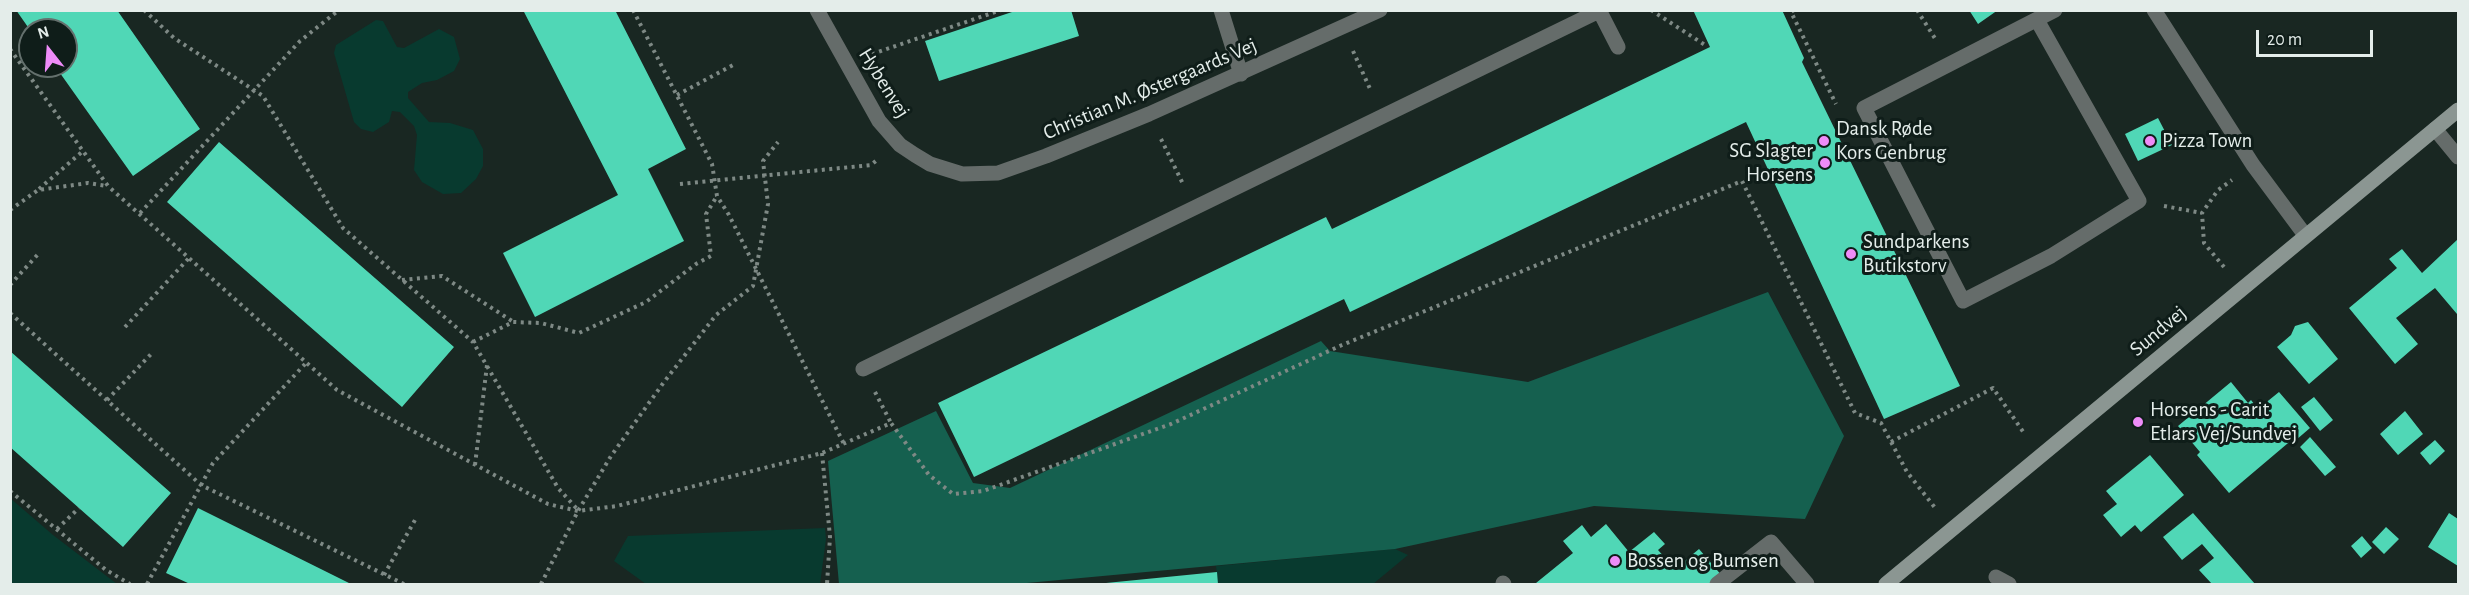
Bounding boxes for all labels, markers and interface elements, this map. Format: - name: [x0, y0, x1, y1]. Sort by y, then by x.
- north arrow: [18, 18, 78, 78]
- scale bar: [2259, 18, 2376, 56]
- text: N: [36, 23, 51, 42]
- text: 20 m: [2267, 31, 2302, 49]
- street label: Christian M. Østergaards Vej: [1039, 32, 1261, 146]
- street label: Hybenvej: [853, 43, 915, 123]
- place label: Dansk Røde Kors Genbrug: [1836, 116, 1946, 166]
- place label: Pizza Town: [2162, 128, 2252, 154]
- marker: Dansk Røde Kors Genbrug: [1817, 134, 1831, 148]
- marker: Pizza Town: [2143, 134, 2157, 148]
- place label: SG Slagter Horsens: [1729, 138, 1813, 188]
- marker: SG Slagter Horsens: [1818, 156, 1832, 170]
- place label: Sundparkens Butikstorv: [1863, 229, 1970, 279]
- marker: Sundparkens Butikstorv: [1844, 247, 1858, 261]
- street label: Sundvej: [2125, 300, 2191, 362]
- place label: Horsens - Carit Etlars Vej/Sundvej: [2150, 397, 2297, 447]
- marker: Horsens - Carit Etlars Vej/Sundvej: [2131, 415, 2145, 429]
- place label: Bossen og Bumsen: [1627, 548, 1779, 574]
- marker: Bossen og Bumsen: [1608, 554, 1622, 568]

